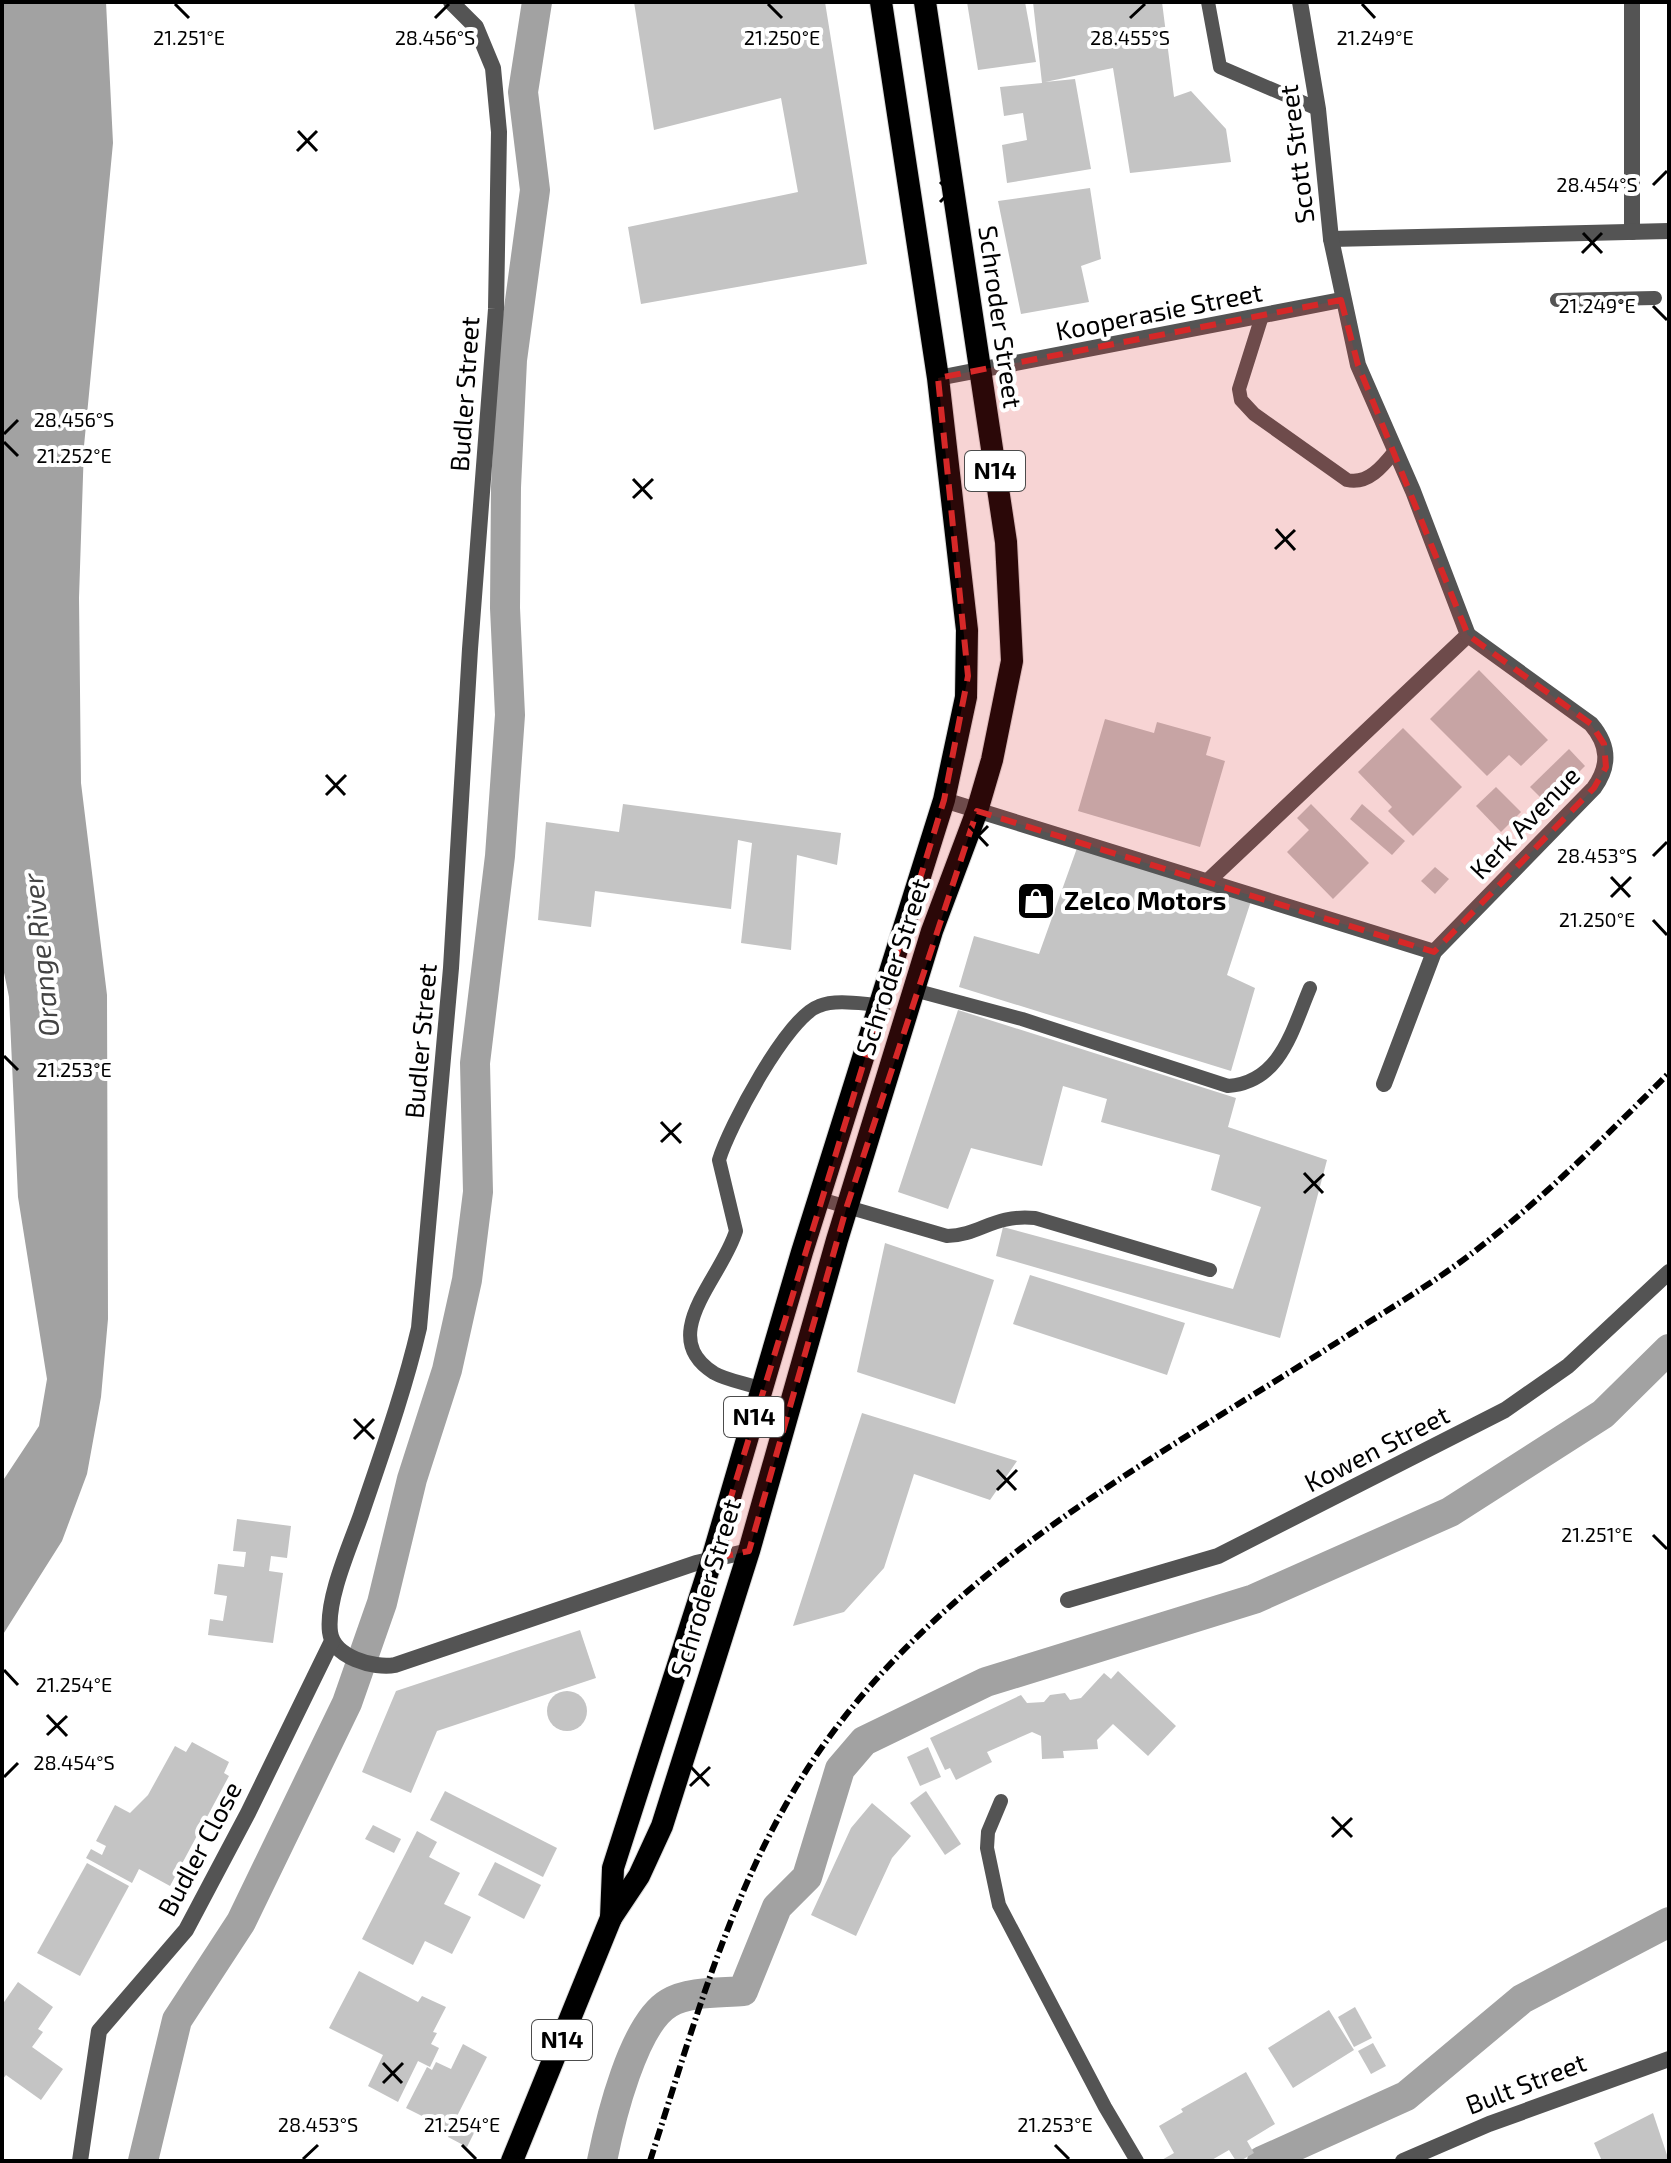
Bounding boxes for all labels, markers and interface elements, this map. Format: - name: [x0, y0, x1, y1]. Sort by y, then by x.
- text: 21.251°E: [153, 25, 225, 49]
- text: 28.456°S: [395, 25, 475, 49]
- text: 21.250°E: [744, 25, 820, 49]
- text: 28.455°S: [1090, 25, 1170, 49]
- text: 21.249°E: [1336, 25, 1414, 49]
- street label: Scott Street: [1272, 83, 1319, 225]
- text: 28.454°S: [1556, 172, 1638, 196]
- street label: Schroder Street: [973, 223, 1030, 410]
- street label: Kooperasie Street: [1053, 275, 1265, 346]
- text: 21.249°E: [1558, 293, 1636, 317]
- street label: Budler Street: [443, 315, 484, 473]
- text: 28.456°S: [34, 407, 114, 431]
- text: 21.252°E: [36, 443, 112, 467]
- road number: N14: [965, 451, 1025, 491]
- street label: Kerk Avenue: [1463, 759, 1585, 885]
- text: 28.453°S: [1557, 843, 1637, 867]
- water label: Orange River: [14, 871, 66, 1039]
- street label: Schroder Street: [848, 874, 935, 1059]
- shop icon: Zelco Motors: [1015, 880, 1057, 922]
- place label: Zelco Motors: [1064, 884, 1226, 915]
- text: 21.250°E: [1559, 907, 1635, 931]
- street label: Budler Street: [397, 962, 442, 1120]
- text: 21.253°E: [36, 1057, 112, 1081]
- road number: N14: [724, 1397, 784, 1437]
- street label: Kowen Street: [1299, 1398, 1454, 1497]
- street label: Schroder Street: [663, 1495, 746, 1680]
- text: 21.251°E: [1561, 1522, 1633, 1546]
- text: 21.254°E: [36, 1672, 112, 1696]
- text: 28.454°S: [33, 1750, 115, 1774]
- street label: Budler Close: [150, 1776, 247, 1921]
- road number: N14: [532, 2020, 592, 2060]
- street label: Bult Street: [1461, 2045, 1590, 2120]
- text: 28.453°S: [278, 2112, 358, 2136]
- text: 21.254°E: [424, 2112, 500, 2136]
- text: 21.253°E: [1017, 2112, 1093, 2136]

